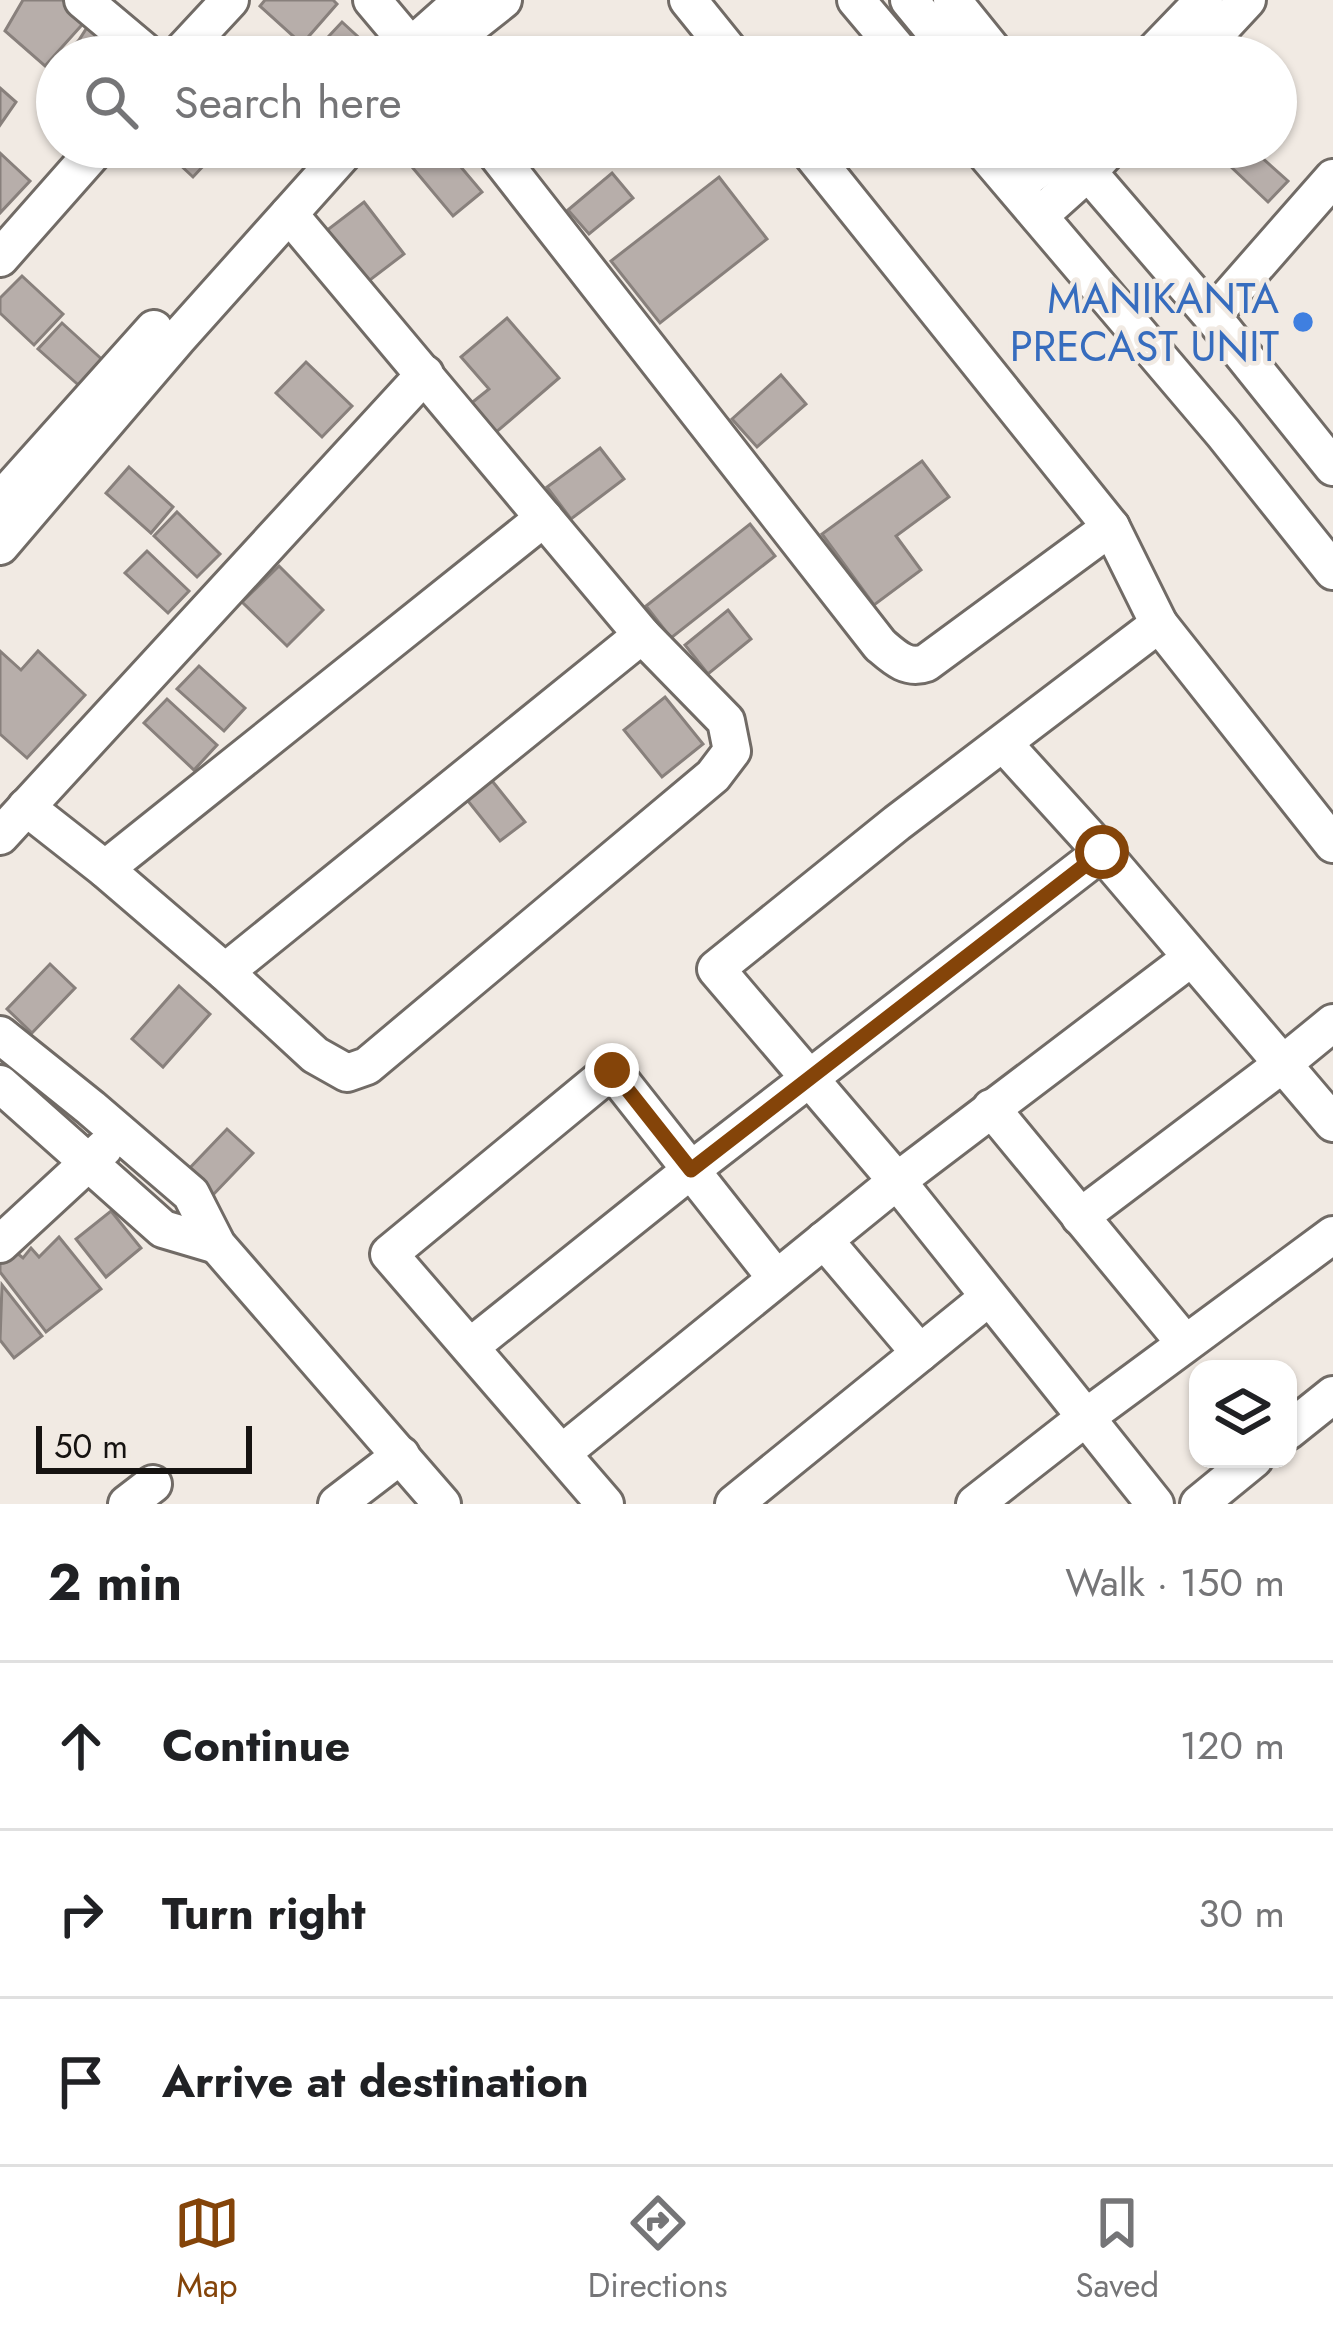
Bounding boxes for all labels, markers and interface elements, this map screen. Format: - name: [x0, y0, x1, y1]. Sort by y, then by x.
- search box: [36, 36, 1297, 168]
- icon: search: [78, 69, 144, 135]
- text: Search here: [174, 70, 402, 135]
- place label: MANIKANTA PRECAST UNIT: [1010, 268, 1279, 377]
- marker: MANIKANTA PRECAST UNIT: [1290, 309, 1316, 335]
- route start: [1075, 825, 1129, 879]
- route end: [585, 1043, 639, 1097]
- map controls: [1189, 1360, 1297, 1468]
- button: layers: [1189, 1360, 1297, 1468]
- scale bar: [36, 1420, 252, 1473]
- text: 50 m: [54, 1423, 128, 1470]
- text: 2 min: [48, 1545, 182, 1619]
- text: Walk · 150 m: [1065, 1554, 1285, 1611]
- icon: ahead: [48, 1713, 114, 1779]
- text: Continue: [162, 1713, 350, 1778]
- text: 120 m: [1180, 1717, 1285, 1774]
- icon: right: [48, 1881, 114, 1947]
- text: Turn right: [162, 1881, 366, 1946]
- text: 30 m: [1198, 1885, 1285, 1942]
- icon: arrive: [48, 2049, 114, 2115]
- text: Arrive at destination: [162, 2049, 589, 2114]
- tab: Map: [174, 2190, 240, 2309]
- tab: Directions: [588, 2190, 728, 2309]
- tab: Saved: [1075, 2190, 1159, 2309]

